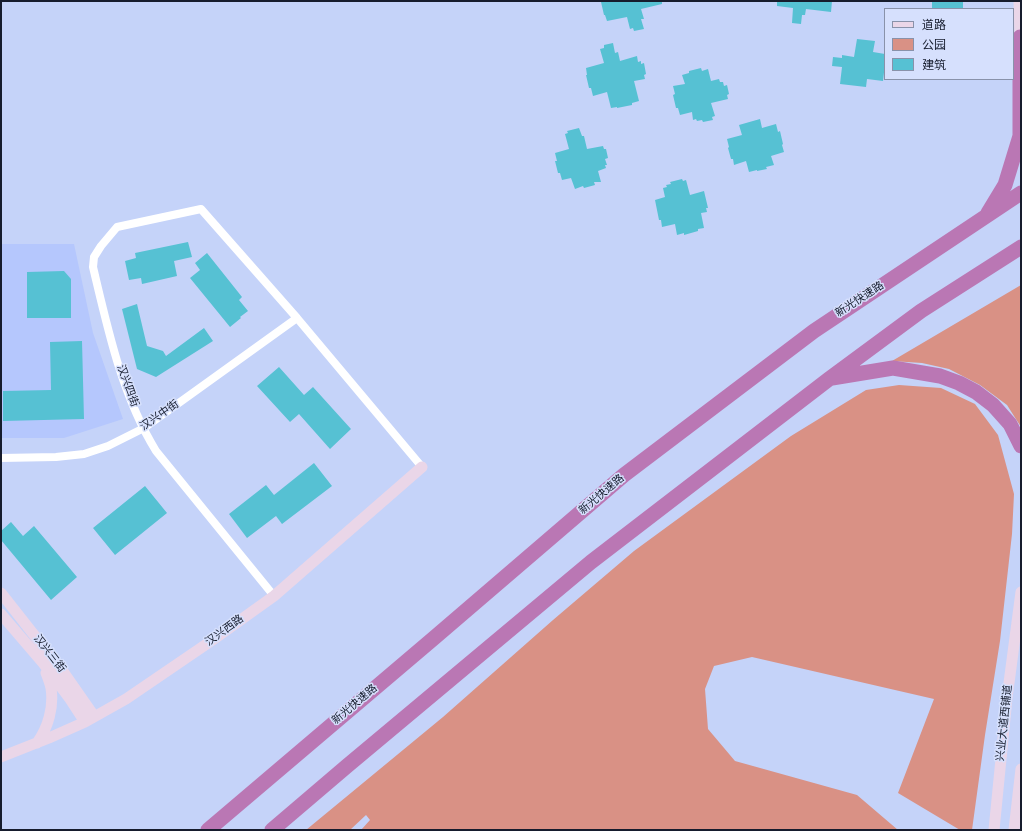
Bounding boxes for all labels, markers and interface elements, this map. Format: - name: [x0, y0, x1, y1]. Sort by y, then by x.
- legend: [884, 8, 1014, 80]
- text: 道路: [922, 17, 946, 34]
- text: 公园: [922, 37, 946, 54]
- text: 建筑: [922, 57, 946, 74]
- street label: 新光快速路: [833, 279, 887, 321]
- street label: 汉兴四街: [113, 363, 141, 409]
- street label: 汉兴中街: [138, 398, 182, 434]
- street label: 新光快速路: [577, 472, 627, 518]
- street label: 汉兴西路: [203, 613, 247, 649]
- street label: 汉兴三街: [30, 633, 68, 675]
- street label: 新光快速路: [330, 682, 380, 728]
- street label: 兴业大道西铺道: [994, 684, 1016, 762]

